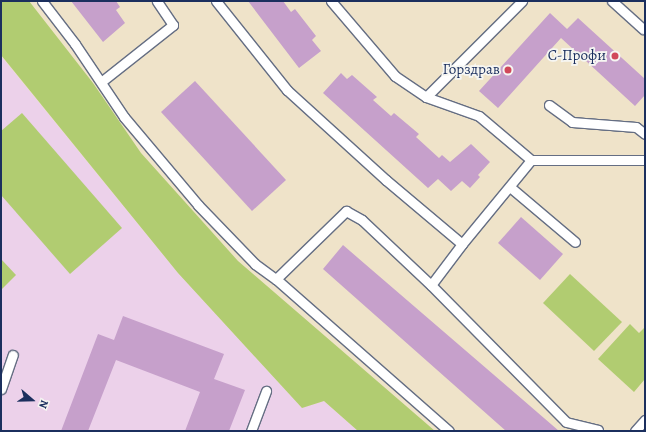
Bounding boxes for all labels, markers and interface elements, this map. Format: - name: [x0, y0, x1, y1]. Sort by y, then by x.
- place label: С-Профи: [548, 47, 606, 65]
- marker: С-Профи: [609, 50, 621, 62]
- place label: Горздрав: [442, 61, 500, 79]
- marker: Горздрав: [503, 65, 513, 75]
- north arrow: [12, 380, 52, 420]
- text: N: [35, 398, 52, 411]

